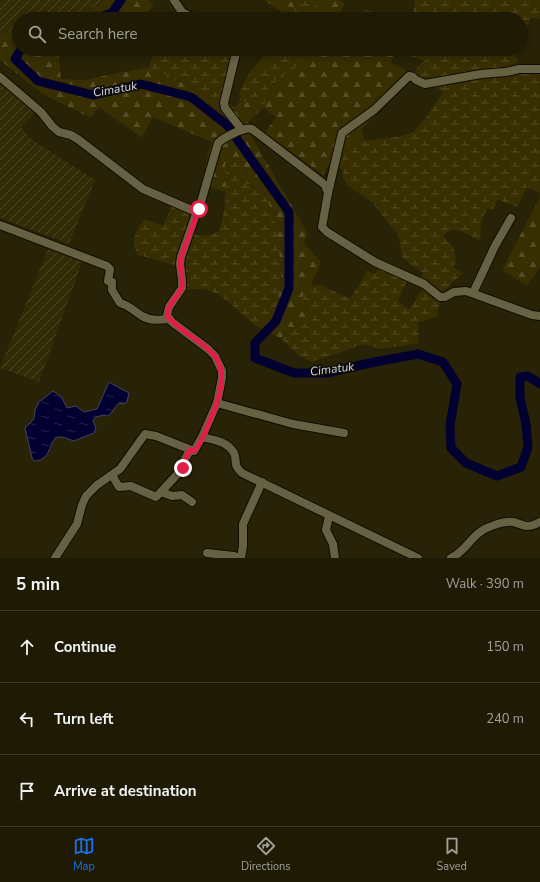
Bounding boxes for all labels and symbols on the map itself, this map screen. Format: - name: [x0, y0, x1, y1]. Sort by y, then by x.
- water label: Cimatuk: [92, 77, 139, 101]
- route start: [190, 200, 208, 218]
- water label: Cimatuk: [309, 358, 356, 380]
- route end: [174, 459, 192, 477]

